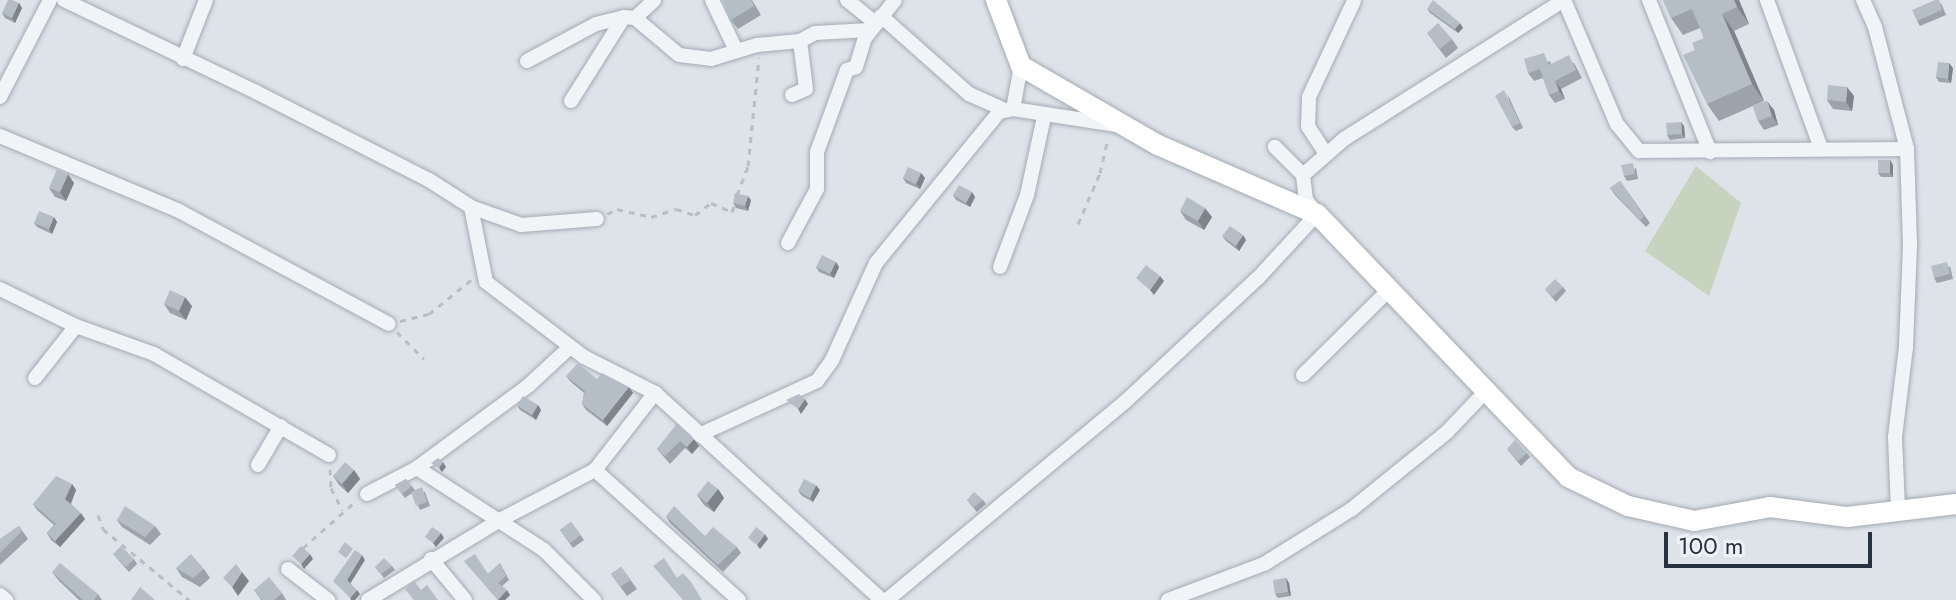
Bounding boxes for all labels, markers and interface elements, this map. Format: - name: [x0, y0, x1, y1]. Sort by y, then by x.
- scale bar: [1668, 516, 1876, 566]
- text: 100 m: [1678, 528, 1744, 563]

